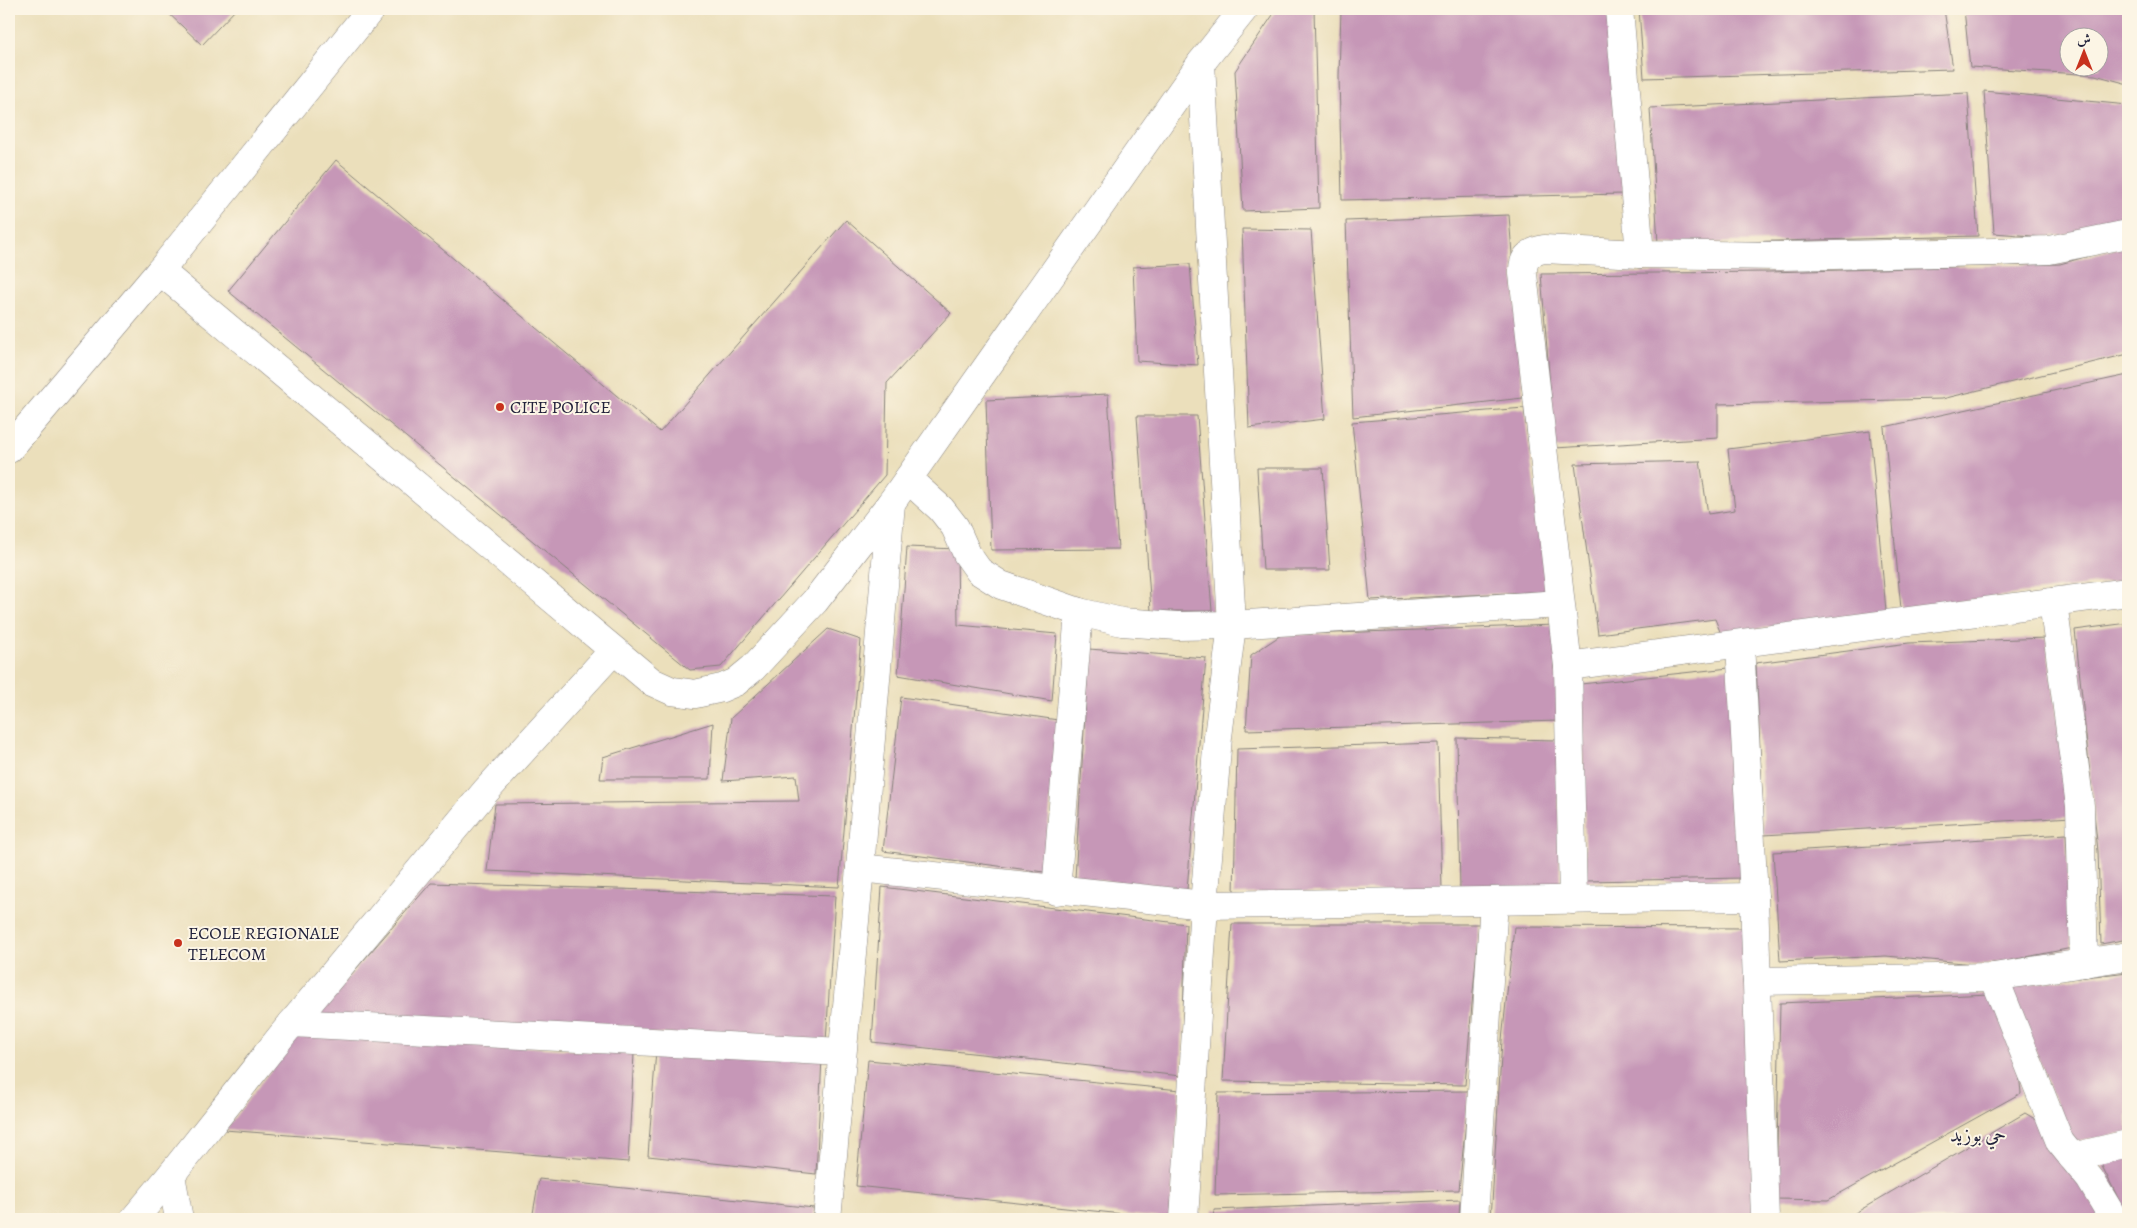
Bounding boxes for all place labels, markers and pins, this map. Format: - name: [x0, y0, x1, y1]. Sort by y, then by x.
- place label: CITE POLICE: [510, 395, 611, 419]
- marker: CITE POLICE: [494, 401, 506, 413]
- place label: ECOLE REGIONALE TELECOM: [188, 921, 340, 966]
- marker: ECOLE REGIONALE TELECOM: [172, 937, 184, 949]

